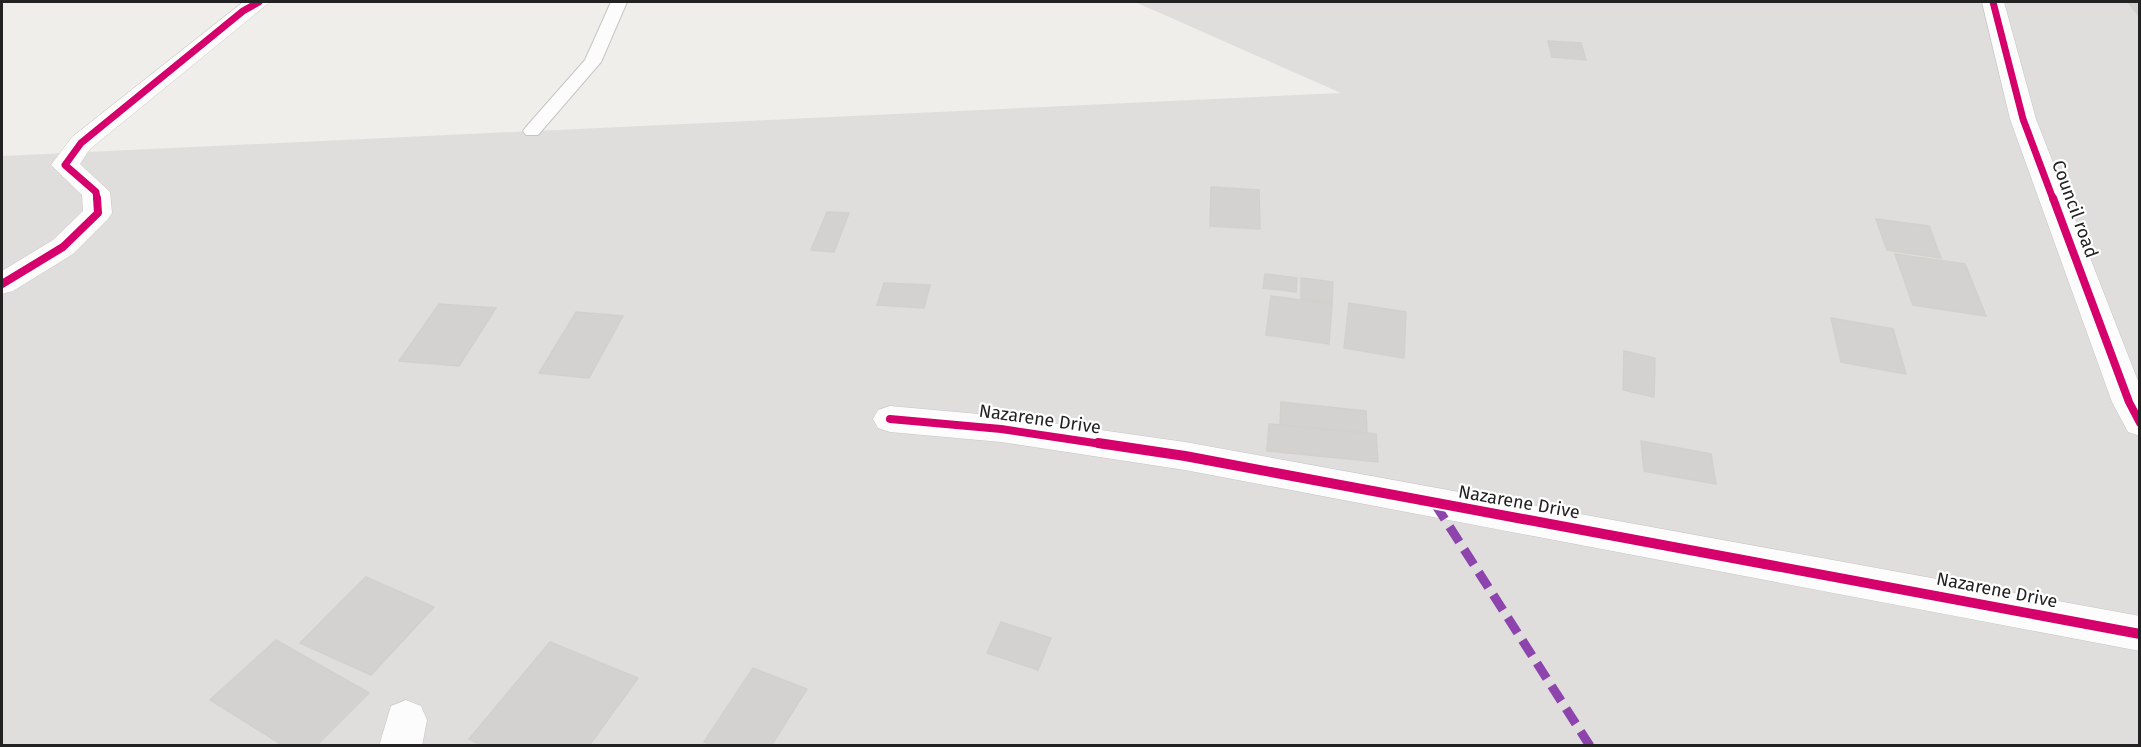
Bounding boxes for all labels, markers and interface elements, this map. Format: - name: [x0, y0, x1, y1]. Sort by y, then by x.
- street label: Council road: [2047, 157, 2103, 261]
- street label: Nazarene Drive: [978, 400, 1102, 438]
- street label: Nazarene Drive: [1457, 480, 1581, 524]
- street label: Nazarene Drive: [1935, 567, 2059, 613]

